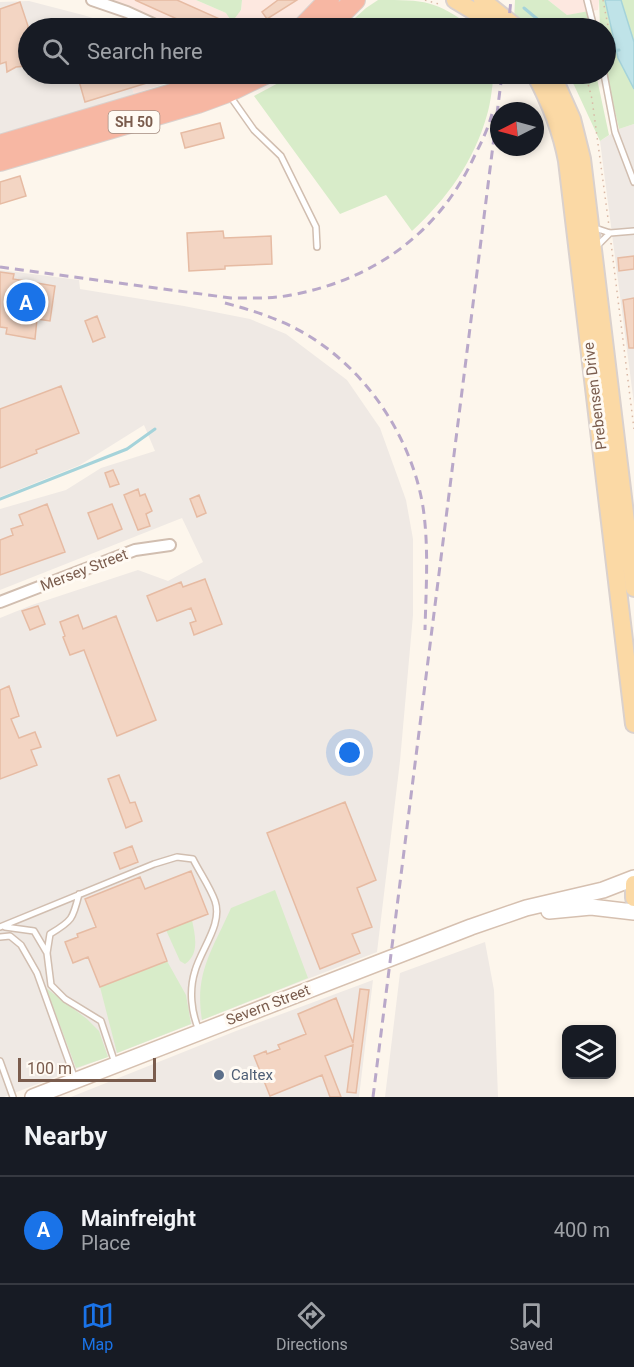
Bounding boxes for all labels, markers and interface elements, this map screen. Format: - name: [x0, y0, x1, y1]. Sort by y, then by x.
- search box: [18, 18, 616, 84]
- icon: search: [39, 35, 72, 68]
- text: Search here: [87, 39, 203, 64]
- north arrow: [490, 102, 544, 156]
- road number: SH 50: [108, 111, 160, 133]
- pin: A: [6, 280, 46, 324]
- street label: Prebensen Drive: [579, 341, 611, 451]
- street label: Mersey Street: [38, 545, 130, 595]
- your location: [335, 738, 364, 767]
- street label: Severn Street: [223, 981, 313, 1029]
- map controls: [562, 1025, 616, 1079]
- button: layers: [562, 1025, 616, 1079]
- scale bar: [18, 1055, 156, 1082]
- text: 100 m: [27, 1059, 72, 1078]
- place label: Caltex: [231, 1066, 273, 1084]
- marker: Caltex: [212, 1068, 226, 1082]
- text: Nearby: [24, 1121, 107, 1151]
- text: Mainfreight: [81, 1206, 196, 1231]
- text: A: [37, 1218, 50, 1242]
- text: 400 m: [554, 1218, 610, 1242]
- text: Place: [81, 1231, 130, 1255]
- tab: Map: [81, 1299, 114, 1354]
- tab: Directions: [276, 1299, 348, 1354]
- tab: Saved: [510, 1299, 553, 1354]

